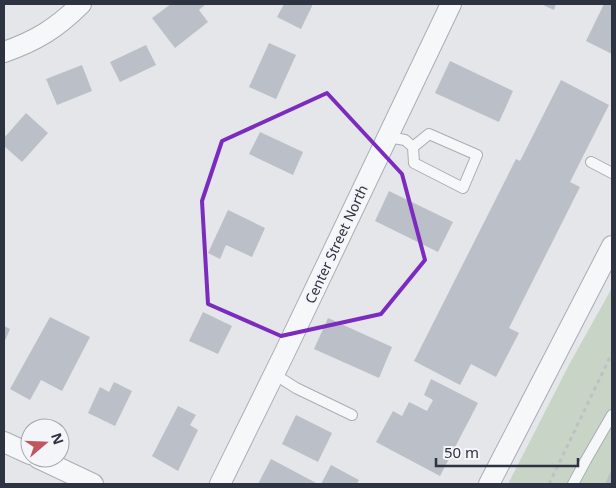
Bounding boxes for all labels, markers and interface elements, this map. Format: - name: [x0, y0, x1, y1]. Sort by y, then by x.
- street label: Center Street North: [300, 181, 372, 307]
- north arrow: [20, 418, 70, 468]
- text: N: [47, 430, 69, 447]
- scale bar: [436, 436, 578, 468]
- text: 50 m: [444, 442, 479, 462]

